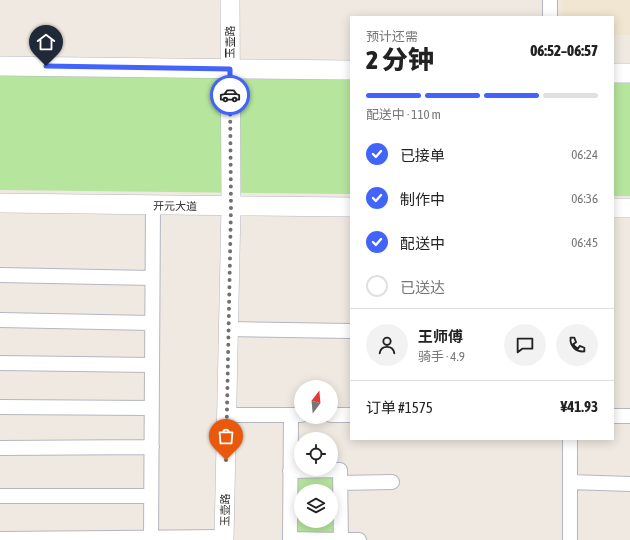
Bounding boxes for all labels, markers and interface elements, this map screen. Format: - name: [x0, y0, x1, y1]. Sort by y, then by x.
- pin: [29, 25, 63, 66]
- street label: 玉壶路: [224, 26, 236, 59]
- text: 预计还需: [366, 29, 418, 44]
- icon: home: [35, 31, 57, 53]
- text: 06:52–06:57: [530, 42, 598, 59]
- text: 2 分钟: [366, 45, 434, 75]
- courier: [210, 75, 250, 115]
- icon: car: [219, 84, 241, 106]
- text: 配送中 · 110 m: [366, 107, 441, 122]
- icon: check: [366, 143, 388, 165]
- text: 已接单: [400, 147, 445, 164]
- text: 06:24: [571, 147, 598, 162]
- icon: check: [366, 187, 388, 209]
- text: 制作中: [400, 191, 445, 208]
- text: 06:36: [571, 191, 598, 206]
- street label: 开元大道: [153, 200, 197, 212]
- icon: check: [366, 231, 388, 253]
- text: 配送中: [400, 235, 445, 252]
- text: 06:45: [571, 235, 598, 250]
- text: 已送达: [400, 279, 445, 296]
- button: person: [366, 324, 408, 366]
- button: chat: [504, 324, 546, 366]
- button: phone: [556, 324, 598, 366]
- text: 王师傅: [418, 328, 463, 345]
- text: 骑手 · 4.9: [418, 349, 465, 364]
- north arrow: [294, 380, 338, 424]
- map controls: [294, 380, 338, 528]
- text: ¥41.93: [560, 398, 598, 415]
- text: 订单 #1575: [366, 399, 433, 416]
- pin: [209, 419, 243, 460]
- icon: bag: [215, 425, 237, 447]
- button: locate: [294, 432, 338, 476]
- button: layers: [294, 484, 338, 528]
- street label: 玉壶路: [219, 493, 231, 527]

